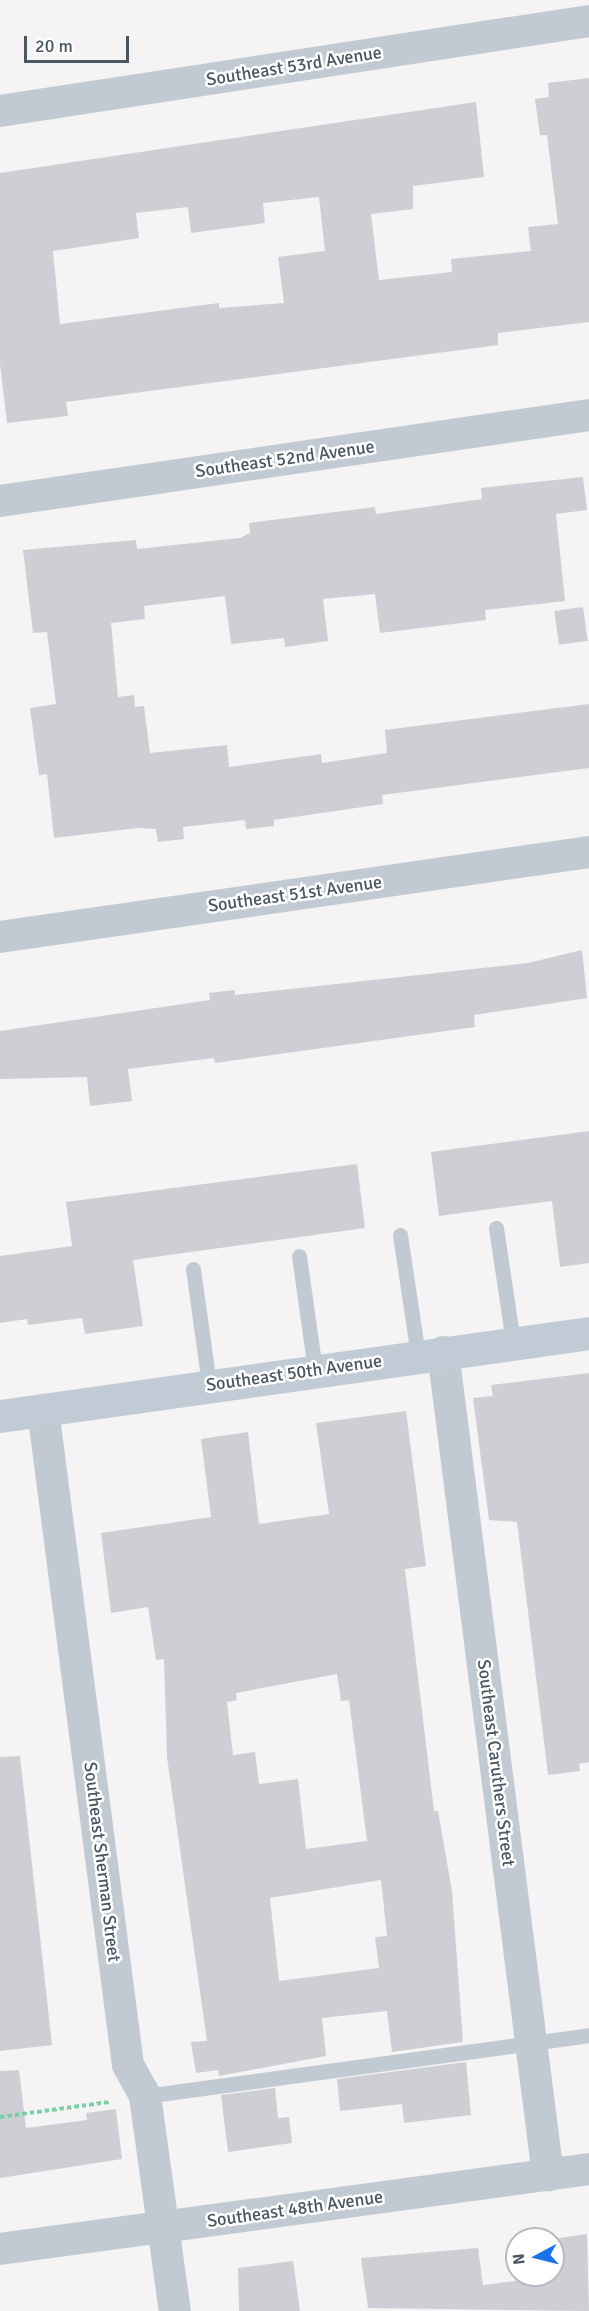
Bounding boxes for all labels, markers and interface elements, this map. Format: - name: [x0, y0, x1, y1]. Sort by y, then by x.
- scale bar: [27, 24, 132, 62]
- text: 20 m: [35, 35, 73, 57]
- street label: Southeast 53rd Avenue: [205, 41, 383, 91]
- street label: Southeast 52nd Avenue: [194, 436, 376, 482]
- street label: Southeast 51st Avenue: [207, 871, 383, 917]
- street label: Southeast 50th Avenue: [205, 1350, 383, 1396]
- street label: Southeast Caruthers Street: [473, 1658, 519, 1868]
- street label: Southeast Sherman Street: [79, 1761, 125, 1963]
- street label: Southeast 48th Avenue: [206, 2186, 384, 2232]
- north arrow: [505, 2227, 565, 2287]
- text: N: [509, 2252, 530, 2266]

